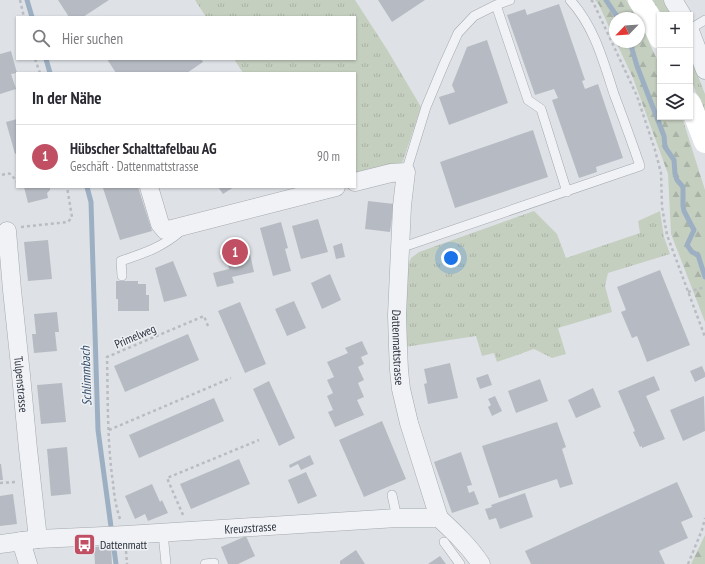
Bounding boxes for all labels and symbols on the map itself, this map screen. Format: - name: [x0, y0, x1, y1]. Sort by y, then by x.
- north arrow: [609, 12, 645, 48]
- pin: 1: [222, 237, 248, 267]
- your location: [441, 248, 461, 268]
- street label: Dattenmattstrasse: [389, 309, 408, 386]
- street label: Primelweg: [112, 321, 158, 351]
- water label: Schlimmbach: [76, 345, 96, 406]
- street label: Tulpenstrasse: [12, 355, 32, 413]
- street label: Kreuzstrasse: [224, 518, 277, 536]
- bus stop icon: Dattenmatt: [72, 531, 98, 557]
- place label: Dattenmatt: [100, 537, 148, 552]

